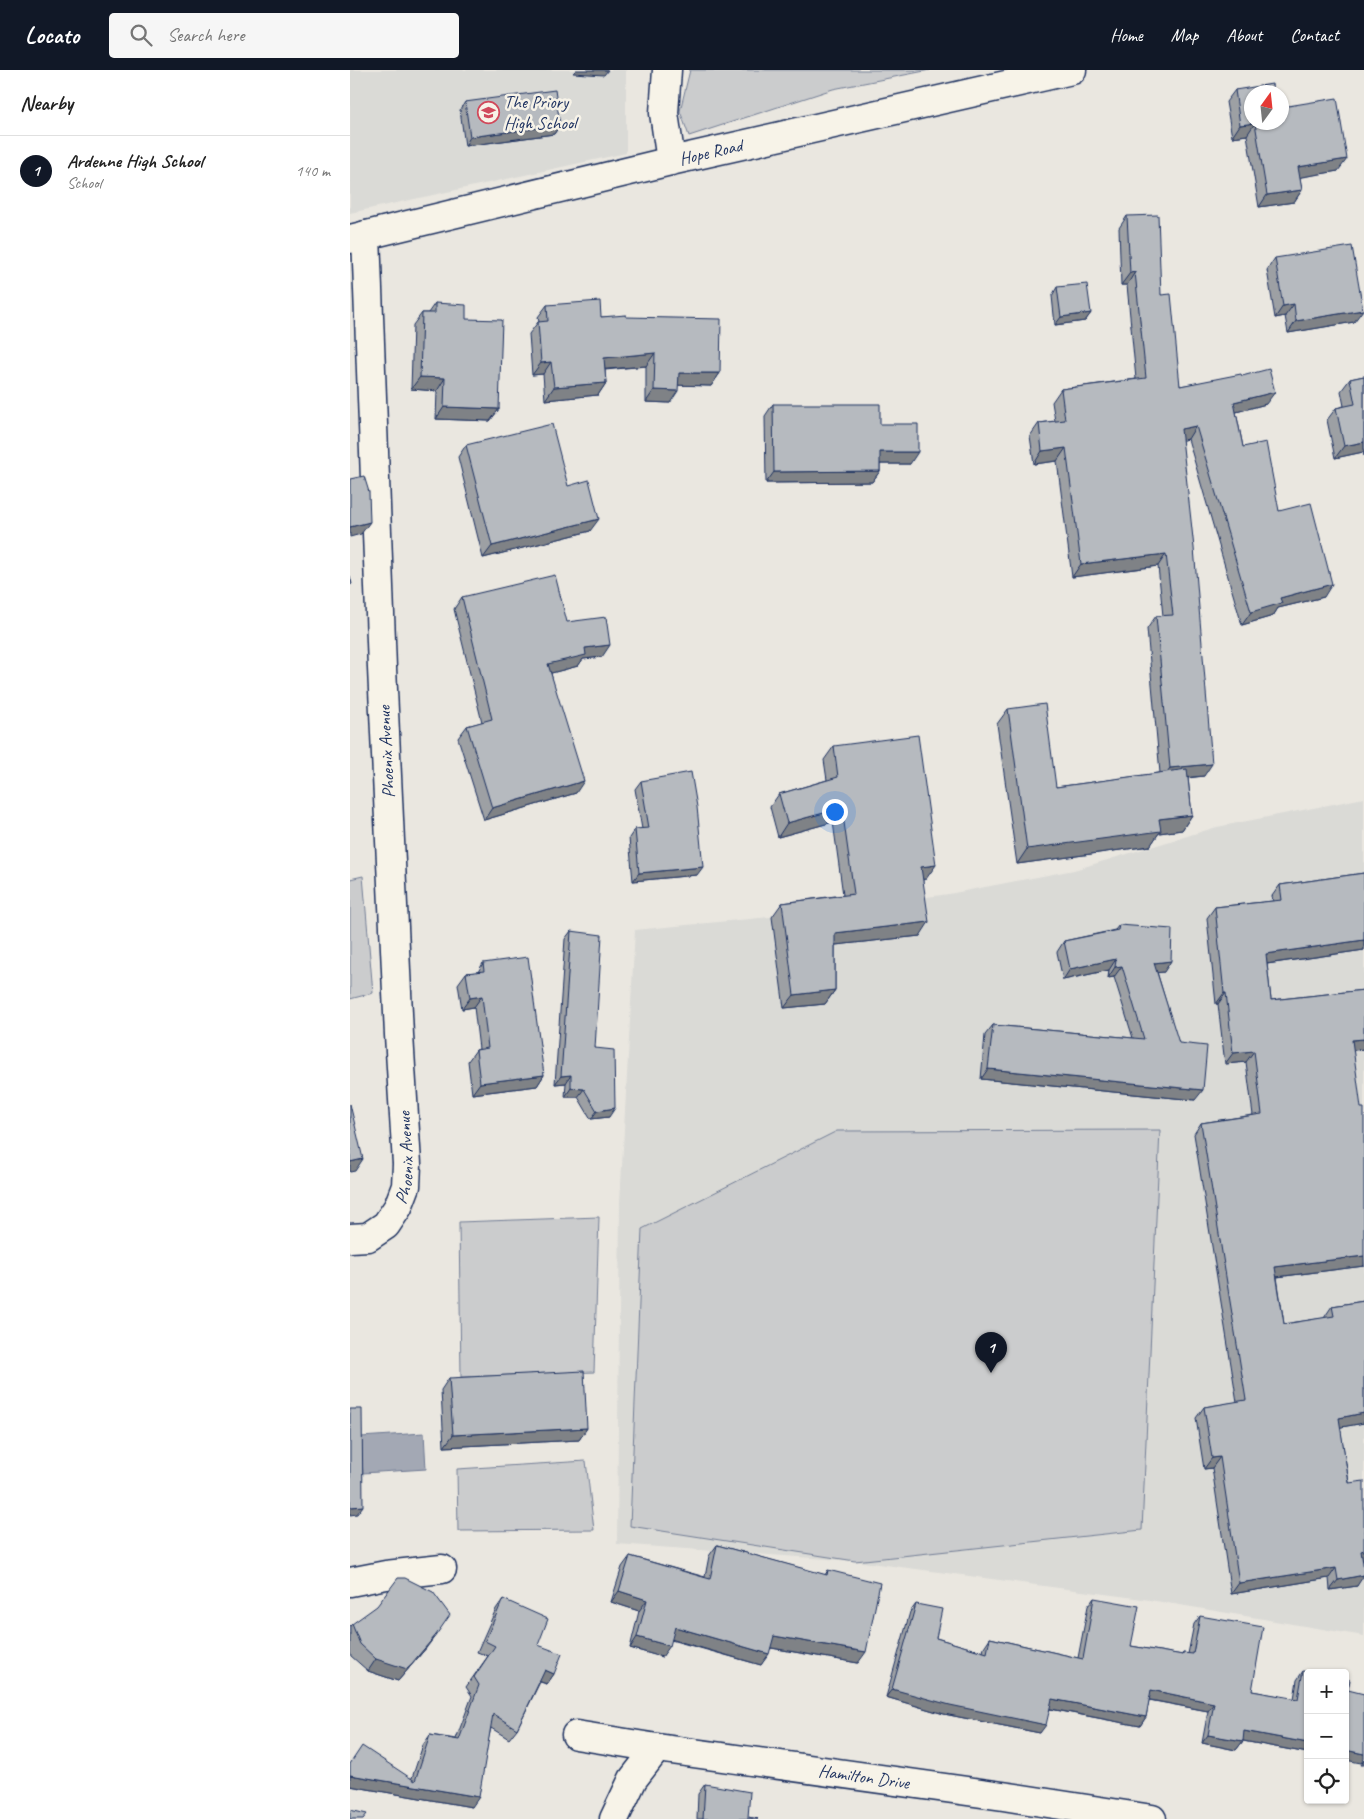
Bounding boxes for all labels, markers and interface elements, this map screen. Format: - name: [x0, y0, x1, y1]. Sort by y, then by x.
- search box: [109, 13, 459, 58]
- text: Locato: [25, 20, 79, 50]
- icon: search: [127, 21, 155, 49]
- text: Search here: [167, 23, 245, 47]
- text: Home: [1110, 24, 1143, 46]
- text: Map: [1171, 24, 1198, 46]
- text: About: [1226, 24, 1262, 46]
- text: Contact: [1290, 24, 1339, 46]
- north arrow: [1244, 85, 1289, 130]
- text: Nearby: [20, 90, 73, 116]
- place label: The Priory High School: [504, 91, 579, 134]
- school or university icon: The Priory High School: [476, 100, 500, 124]
- street label: Hope Road: [677, 134, 747, 170]
- text: Ardenne High School: [67, 149, 203, 173]
- text: 1: [32, 161, 40, 181]
- text: 140 m: [296, 161, 330, 181]
- text: School: [67, 173, 101, 193]
- street label: Phoenix Avenue: [373, 704, 399, 799]
- your location: [822, 799, 848, 825]
- street label: Phoenix Avenue: [389, 1110, 418, 1207]
- pin: 1: [975, 1332, 1007, 1373]
- map controls: [1304, 1669, 1349, 1804]
- button: +: [1304, 1669, 1349, 1714]
- button: −: [1304, 1714, 1349, 1759]
- button: locate: [1304, 1759, 1349, 1804]
- street label: Hamilton Drive: [817, 1760, 912, 1794]

